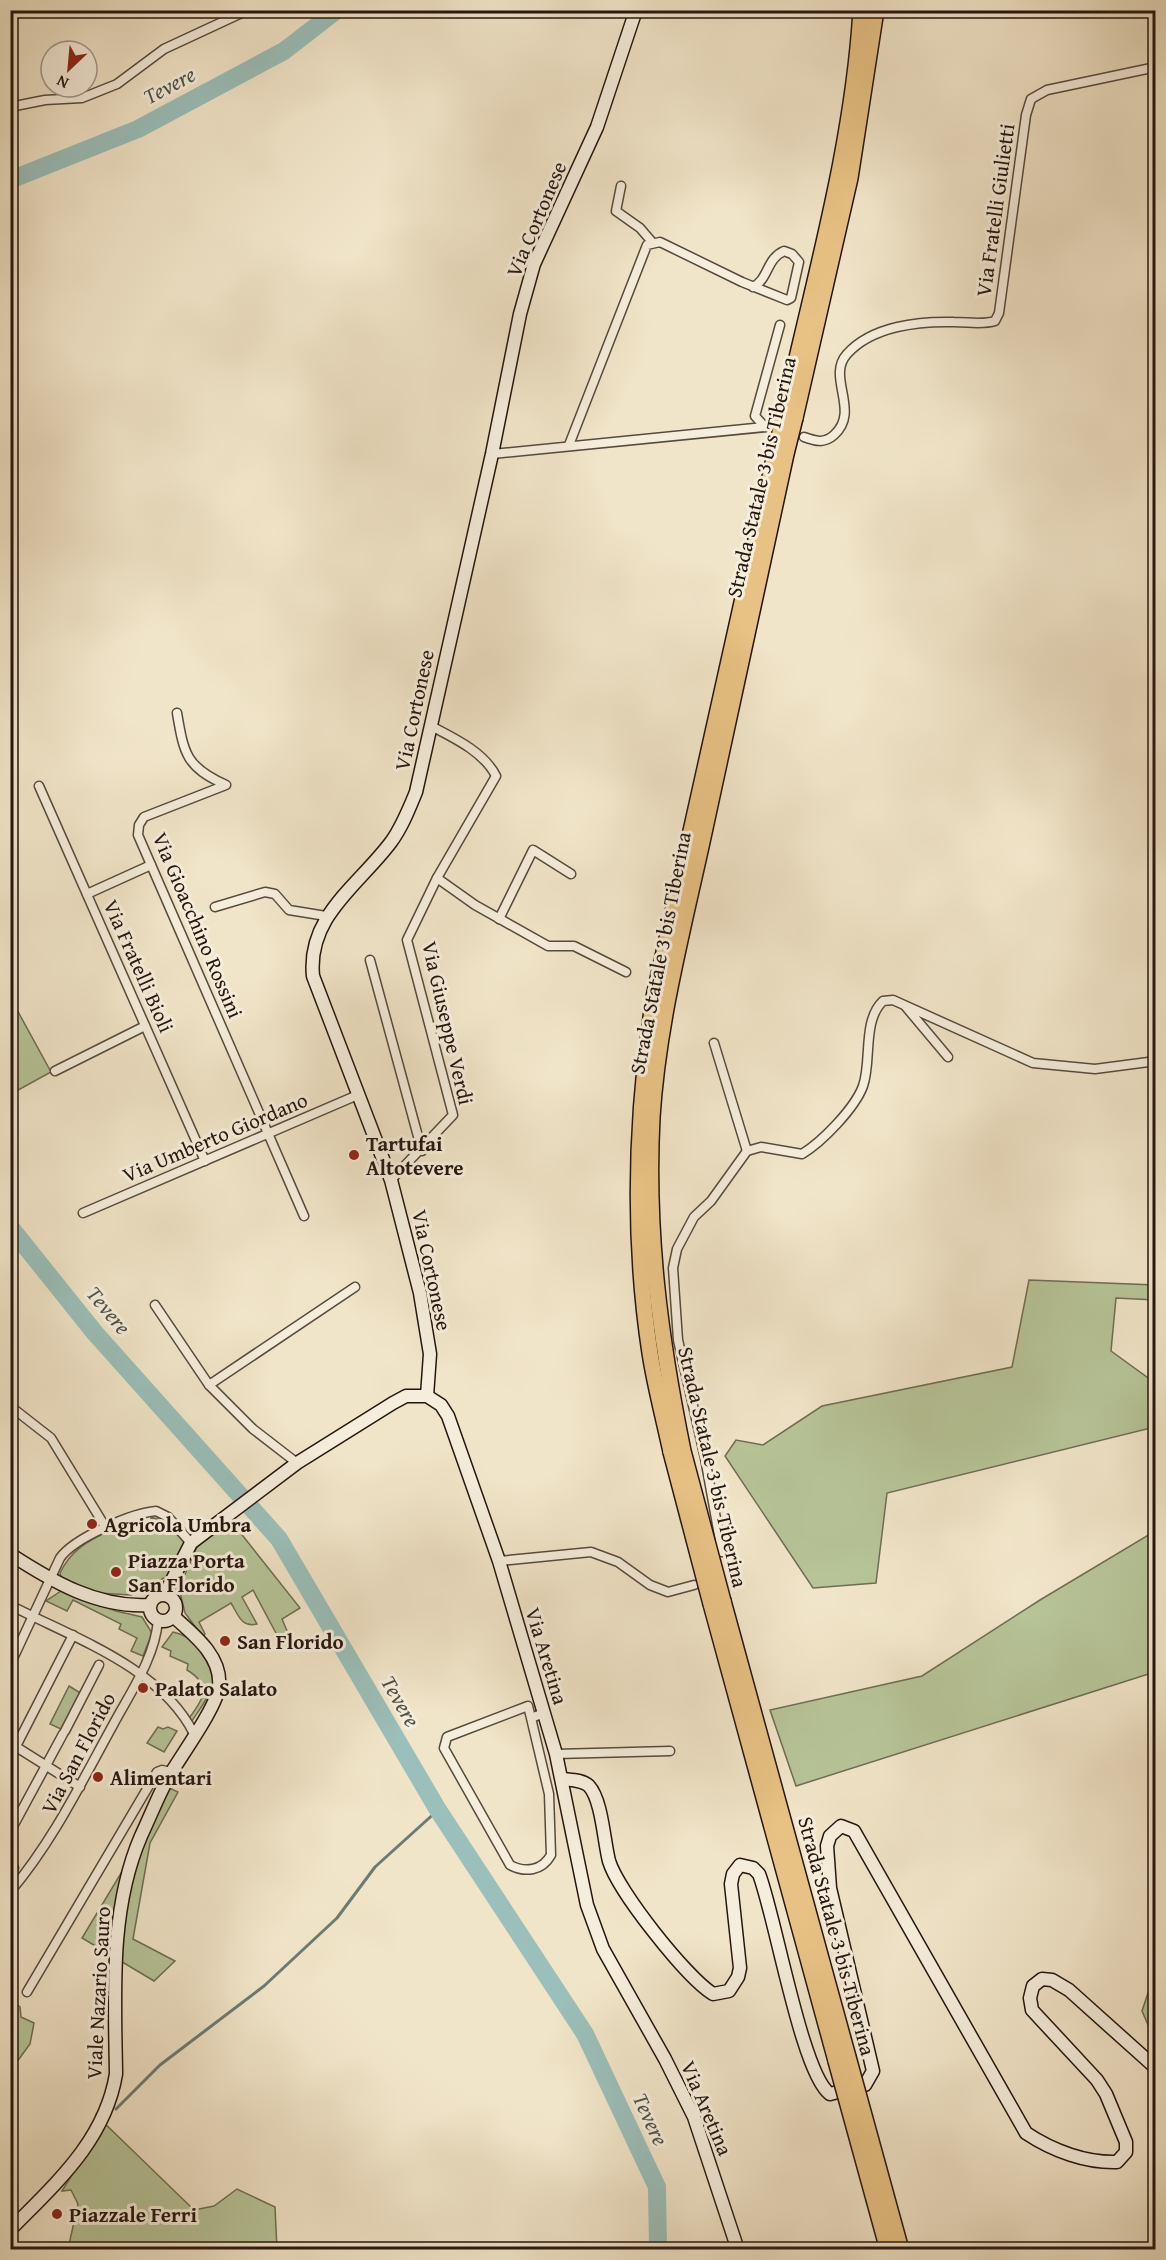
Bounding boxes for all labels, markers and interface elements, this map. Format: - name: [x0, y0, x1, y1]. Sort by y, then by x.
- north arrow: [39, 39, 99, 99]
- water label: Tevere: [137, 58, 201, 112]
- text: N: [52, 69, 72, 96]
- street label: Via Fratelli Giulietti: [968, 121, 1022, 299]
- street label: Via Cortonese: [498, 156, 574, 282]
- street label: Strada Statale 3 bis Tiberina: [718, 353, 804, 600]
- street label: Via Cortonese: [386, 647, 442, 773]
- street label: Via Gioacchino Rossini: [145, 827, 251, 1023]
- street label: Strada Statale 3 bis Tiberina: [621, 829, 699, 1077]
- street label: Via Fratelli Bioli: [96, 895, 182, 1038]
- street label: Via Giuseppe Verdi: [414, 938, 482, 1108]
- street label: Via Umberto Giordano: [118, 1084, 312, 1190]
- place label: Tartufai Altotevere: [366, 1128, 464, 1183]
- marker: Tartufai Altotevere: [347, 1148, 361, 1162]
- street label: Via Cortonese: [404, 1207, 460, 1333]
- water label: Tevere: [79, 1279, 139, 1341]
- street label: Strada Statale 3 bis Tiberina: [670, 1344, 756, 1591]
- place label: Agricola Umbra: [104, 1509, 251, 1540]
- marker: Agricola Umbra: [85, 1517, 99, 1531]
- place label: Piazza Porta San Florido: [128, 1545, 245, 1600]
- marker: Piazza Porta San Florido: [109, 1565, 123, 1579]
- street label: Via Aretina: [518, 1604, 576, 1708]
- place label: San Florido: [237, 1626, 344, 1657]
- marker: San Florido: [218, 1634, 232, 1648]
- water label: Tevere: [373, 1669, 429, 1733]
- place label: Palato Salato: [155, 1673, 277, 1704]
- marker: Palato Salato: [136, 1681, 150, 1695]
- street label: Via San Florido: [33, 1687, 123, 1819]
- place label: Alimentari: [110, 1762, 213, 1793]
- marker: Alimentari: [91, 1770, 105, 1784]
- street label: Strada Statale 3 bis Tiberina: [790, 1813, 884, 2059]
- street label: Viale Nazario Sauro: [78, 1906, 118, 2080]
- street label: Via Aretina: [673, 2056, 741, 2160]
- water label: Tevere: [625, 2087, 677, 2151]
- place label: Piazzale Ferri: [69, 2199, 197, 2230]
- marker: Piazzale Ferri: [50, 2207, 64, 2221]

